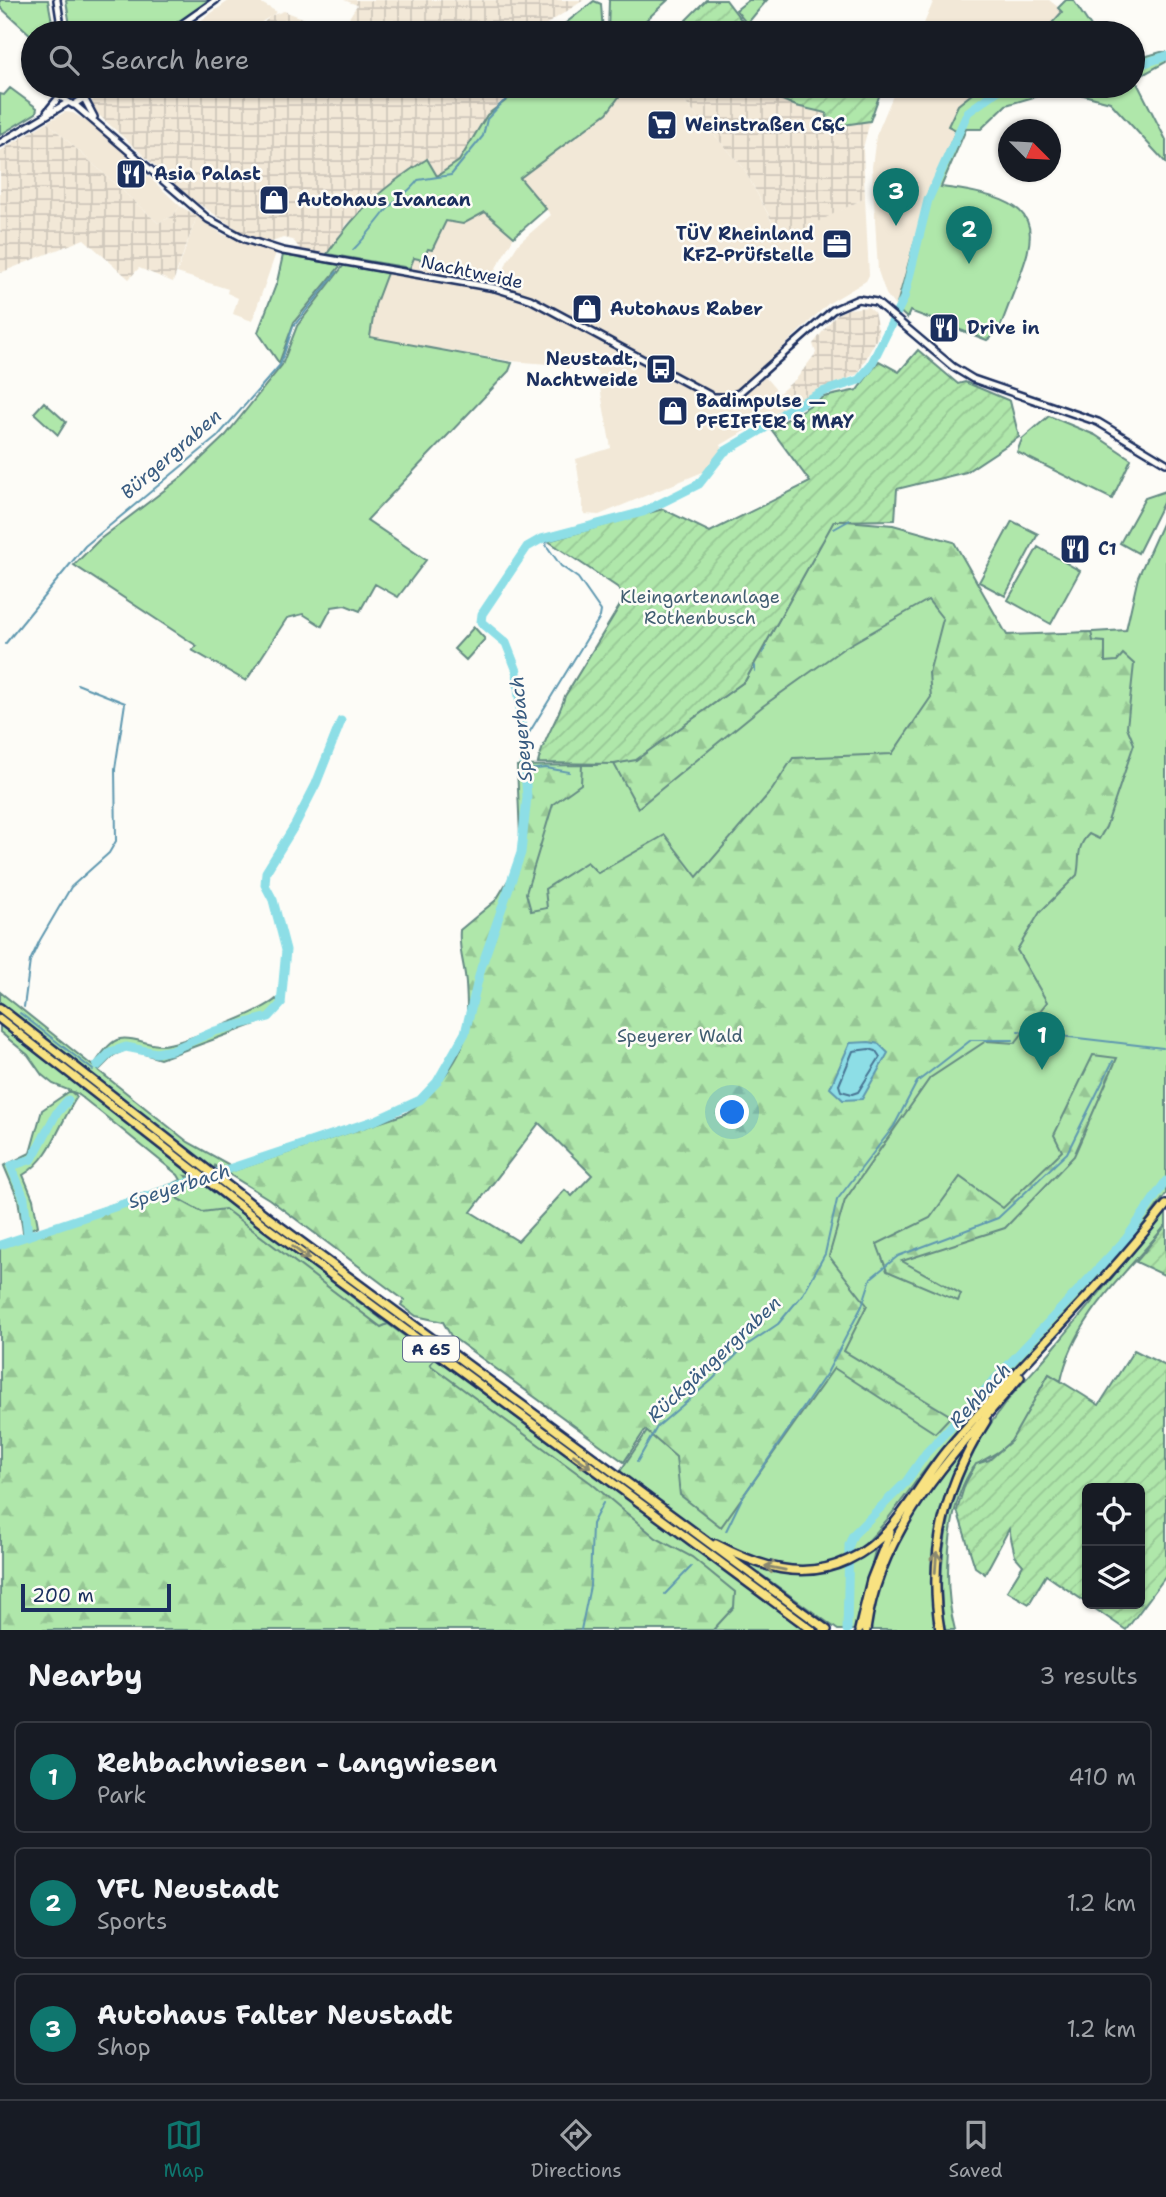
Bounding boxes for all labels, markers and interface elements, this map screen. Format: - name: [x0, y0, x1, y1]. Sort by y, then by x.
- search box: [21, 21, 1145, 98]
- icon: search: [45, 41, 83, 79]
- text: Search here: [101, 42, 250, 77]
- supermarket icon: Weinstraßen C&C: [645, 108, 679, 142]
- place label: Weinstraßen C&C: [685, 113, 845, 137]
- north arrow: [998, 119, 1061, 182]
- restaurant icon: Asia Palast: [114, 157, 148, 191]
- place label: Asia Palast: [154, 162, 261, 186]
- pin: 3: [873, 168, 919, 226]
- shop icon: Autohaus Ivancan: [257, 183, 291, 217]
- place label: Autohaus Ivancan: [297, 188, 471, 212]
- pin: 2: [946, 206, 992, 264]
- place label: TÜV Rheinland KFZ-Prüfstelle: [676, 222, 814, 267]
- office icon: TÜV Rheinland KFZ-Prüfstelle: [820, 227, 854, 261]
- street label: Nachtweide: [419, 249, 525, 295]
- shop icon: Autohaus Raber: [570, 292, 604, 326]
- place label: Autohaus Raber: [610, 297, 763, 321]
- restaurant icon: Drive in: [927, 311, 961, 345]
- place label: Drive in: [967, 316, 1039, 340]
- place label: Neustadt, Nachtweide: [526, 347, 638, 392]
- bus stop icon: Neustadt, Nachtweide: [644, 352, 678, 386]
- place label: Badimpulse — PFEIFFER & MAY: [696, 389, 854, 434]
- shop icon: Badimpulse — PFEIFFER & MAY: [656, 394, 690, 428]
- water label: Bürgergraben: [115, 403, 227, 505]
- restaurant icon: C1: [1058, 532, 1092, 566]
- place label: C1: [1098, 537, 1117, 561]
- park label: Kleingartenanlage Rothenbusch: [620, 585, 780, 630]
- water label: Speyerbach: [504, 675, 538, 783]
- pin: 1: [1019, 1012, 1065, 1070]
- park label: Speyerer Wald: [617, 1024, 743, 1048]
- your location: [715, 1095, 749, 1129]
- water label: Speyerbach: [125, 1158, 233, 1214]
- one-way arrow: [291, 1245, 310, 1260]
- water label: Rückgängergraben: [642, 1290, 786, 1428]
- road number: A 65: [403, 1336, 459, 1362]
- water label: Rehbach: [944, 1357, 1016, 1433]
- one-way arrow: [572, 1454, 591, 1468]
- map controls: [1082, 1483, 1145, 1609]
- button: locate: [1082, 1483, 1145, 1546]
- button: layers: [1082, 1546, 1145, 1609]
- one-way arrow: [930, 1551, 943, 1574]
- one-way arrow: [764, 1560, 787, 1574]
- scale bar: [21, 1581, 172, 1613]
- text: 200 m: [32, 1583, 94, 1608]
- text: Nearby: [28, 1655, 143, 1696]
- text: 3 results: [1039, 1661, 1138, 1691]
- text: Rehbachwiesen - Langwiesen: [97, 1745, 497, 1780]
- text: 1: [48, 1762, 58, 1792]
- text: 410 m: [1068, 1762, 1136, 1792]
- text: Park: [97, 1780, 146, 1810]
- text: VFL Neustadt: [97, 1871, 279, 1906]
- text: 2: [45, 1888, 61, 1918]
- text: 1.2 km: [1067, 1888, 1136, 1918]
- text: Sports: [97, 1906, 168, 1936]
- text: Autohaus Falter Neustadt: [97, 1997, 453, 2032]
- text: 3: [45, 2014, 61, 2044]
- text: 1.2 km: [1067, 2014, 1136, 2044]
- text: Shop: [97, 2032, 151, 2062]
- tab: Map: [163, 2116, 204, 2183]
- tab: Directions: [531, 2116, 622, 2183]
- tab: Saved: [949, 2116, 1003, 2183]

